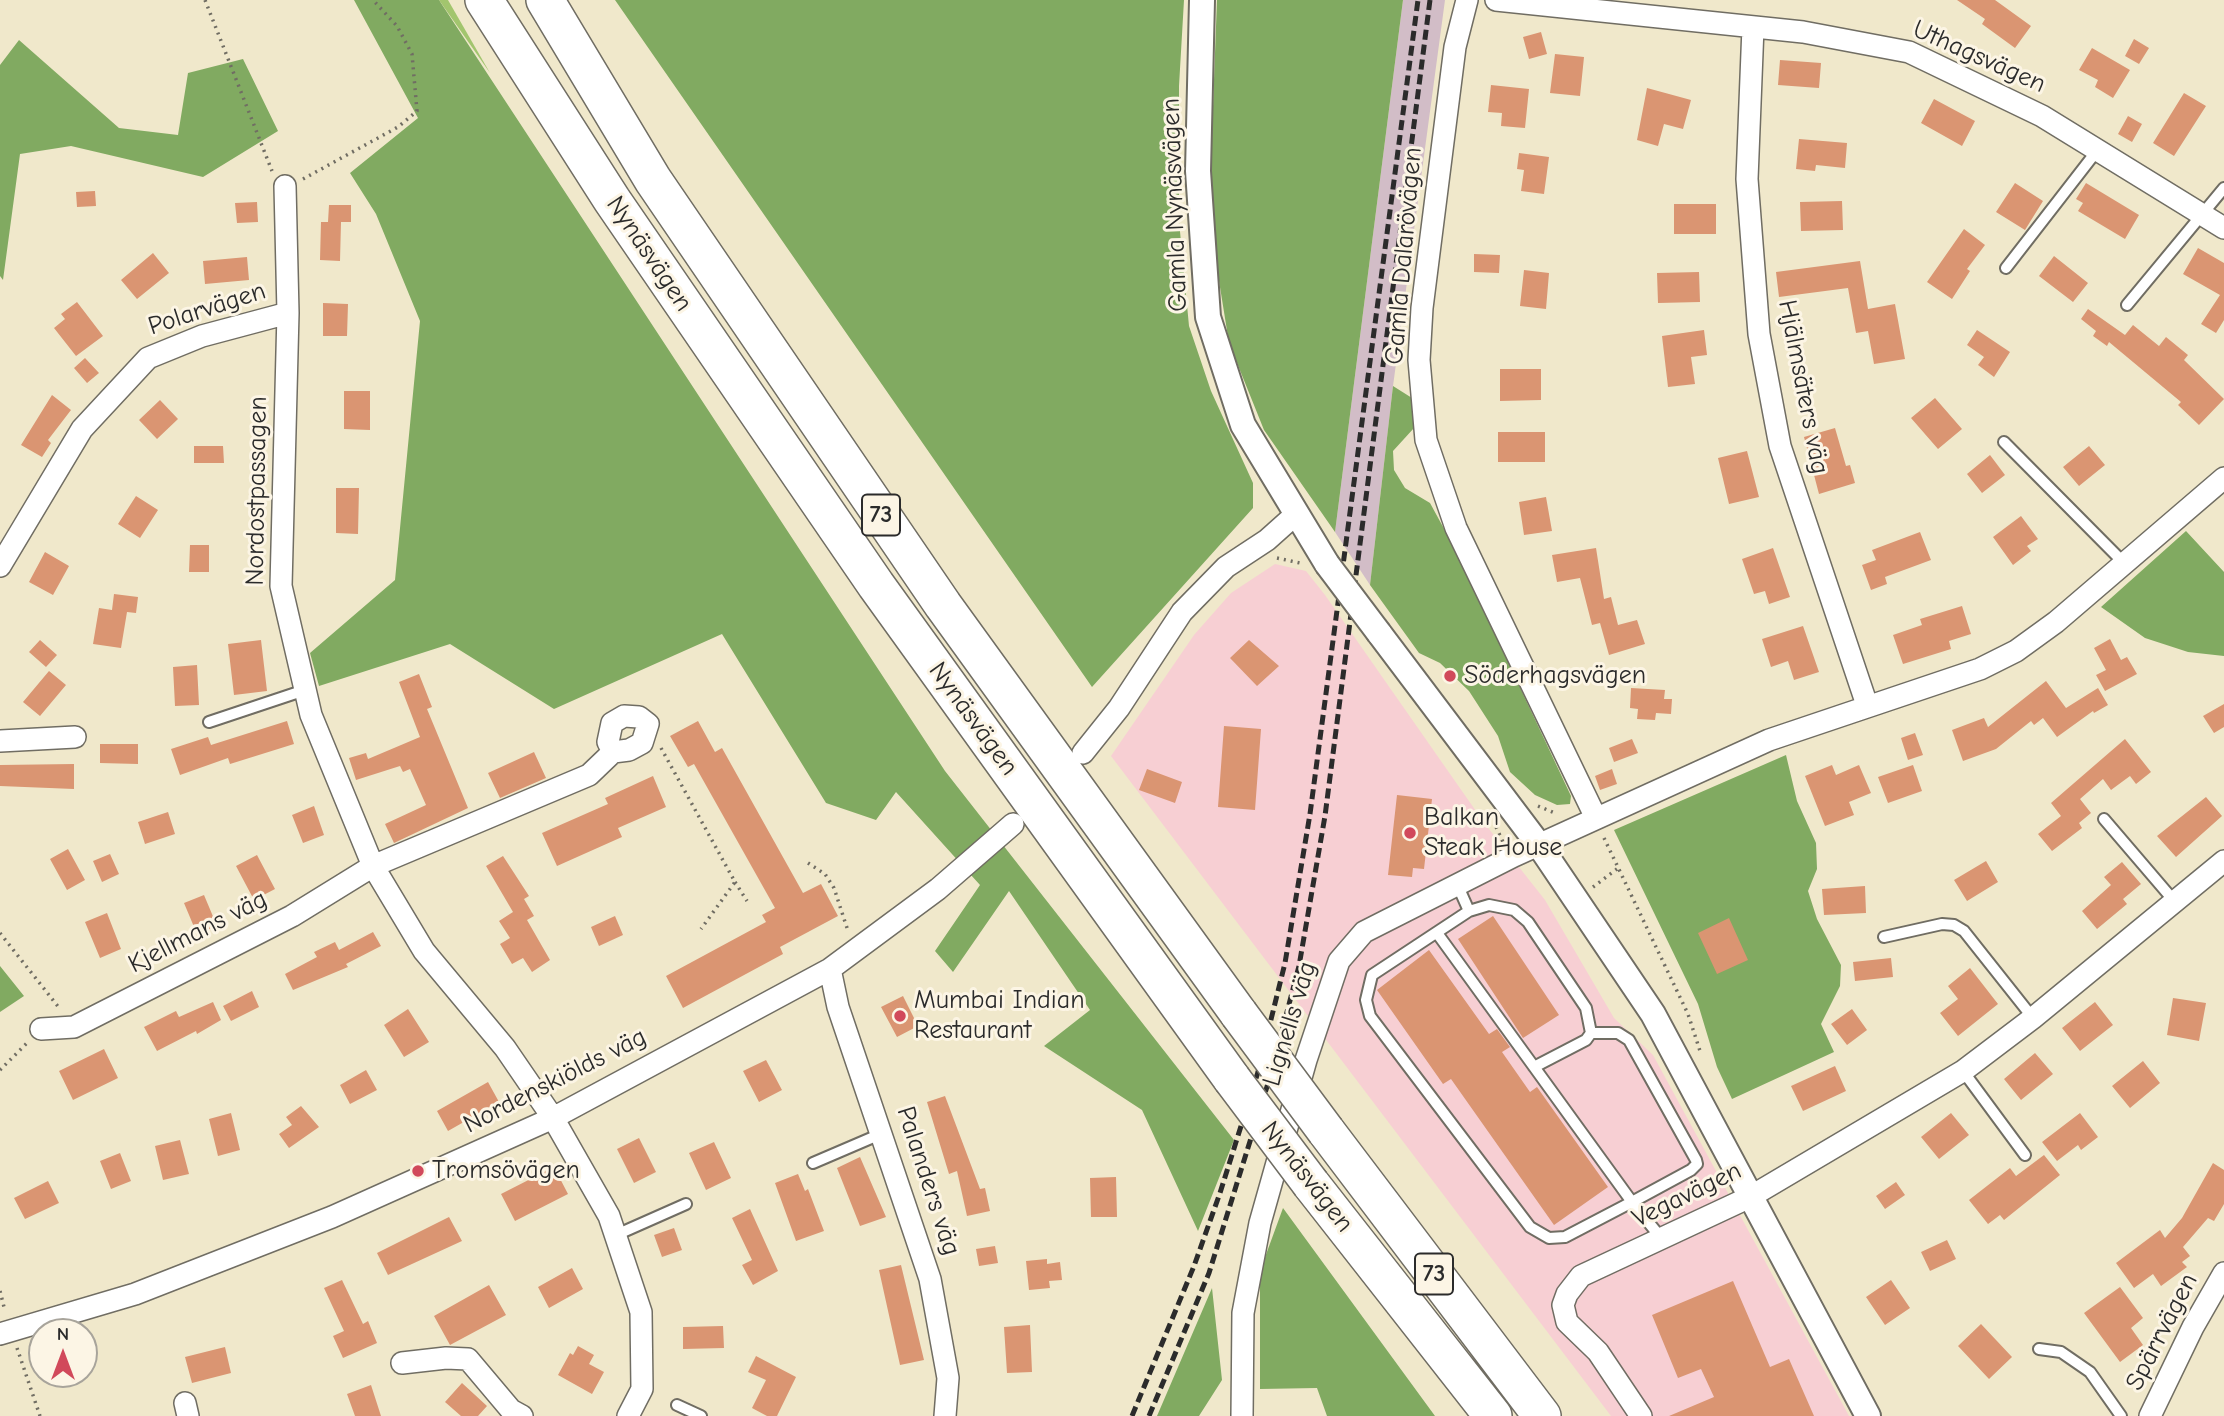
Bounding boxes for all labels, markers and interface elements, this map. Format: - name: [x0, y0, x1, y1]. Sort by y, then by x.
- street label: Uthagsvägen: [1908, 14, 2050, 100]
- street label: Gamla Nynäsvägen: [1156, 98, 1194, 312]
- street label: Gamla Dalarövägen: [1379, 146, 1429, 366]
- street label: Nynäsvägen: [599, 190, 699, 318]
- street label: Polarvägen: [144, 275, 270, 343]
- street label: Hjälmsäters väg: [1771, 297, 1835, 477]
- street label: Nordostpassagen: [240, 396, 274, 586]
- road number: 73: [862, 494, 900, 536]
- street label: Nynäsvägen: [922, 656, 1024, 782]
- place label: Söderhagsvägen: [1464, 660, 1646, 692]
- marker: Söderhagsvägen: [1442, 668, 1458, 684]
- place label: Balkan Steak House: [1424, 802, 1562, 864]
- marker: Balkan Steak House: [1402, 825, 1418, 841]
- street label: Kjellmans väg: [123, 884, 273, 980]
- street label: Lignells väg: [1256, 958, 1324, 1090]
- place label: Mumbai Indian Restaurant: [914, 985, 1085, 1046]
- marker: Mumbai Indian Restaurant: [892, 1008, 908, 1024]
- street label: Nordenskiölds väg: [458, 1021, 652, 1141]
- street label: Palanders väg: [889, 1103, 967, 1259]
- street label: Nynäsvägen: [1254, 1115, 1360, 1239]
- place label: Tromsövägen: [432, 1155, 580, 1187]
- street label: Vegavägen: [1627, 1155, 1747, 1235]
- marker: Tromsövägen: [410, 1163, 426, 1179]
- road number: 73: [1415, 1254, 1453, 1294]
- street label: Spärrvägen: [2119, 1268, 2205, 1396]
- north arrow: [28, 1318, 98, 1388]
- text: N: [57, 1323, 69, 1345]

